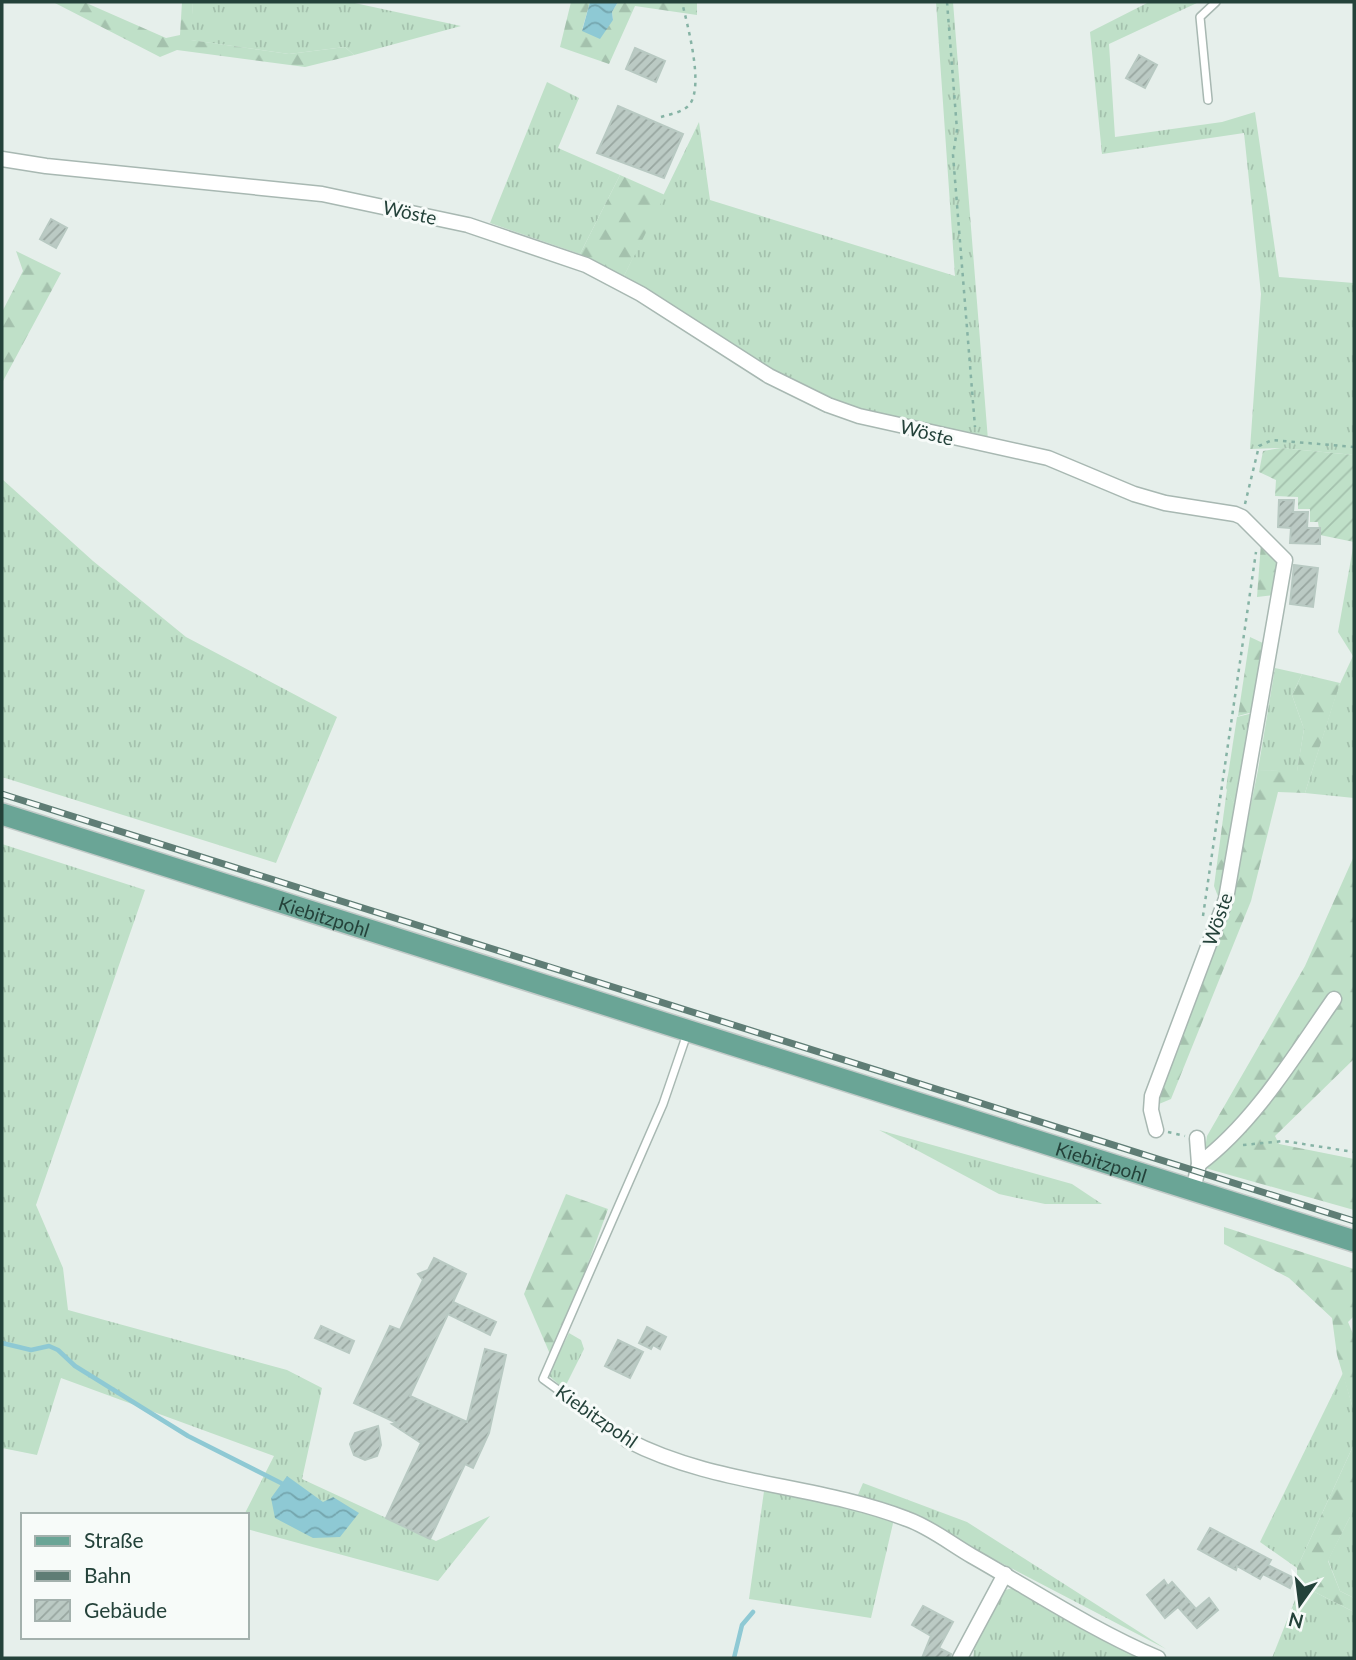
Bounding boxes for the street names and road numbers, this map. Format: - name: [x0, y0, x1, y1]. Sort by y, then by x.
- street label: Wöste: [381, 195, 439, 229]
- street label: Wöste: [898, 414, 956, 450]
- street label: Wöste: [1197, 890, 1237, 948]
- street label: Kiebitzpohl: [276, 891, 373, 941]
- street label: Kiebitzpohl: [1053, 1136, 1150, 1186]
- street label: Kiebitzpohl: [552, 1380, 642, 1452]

